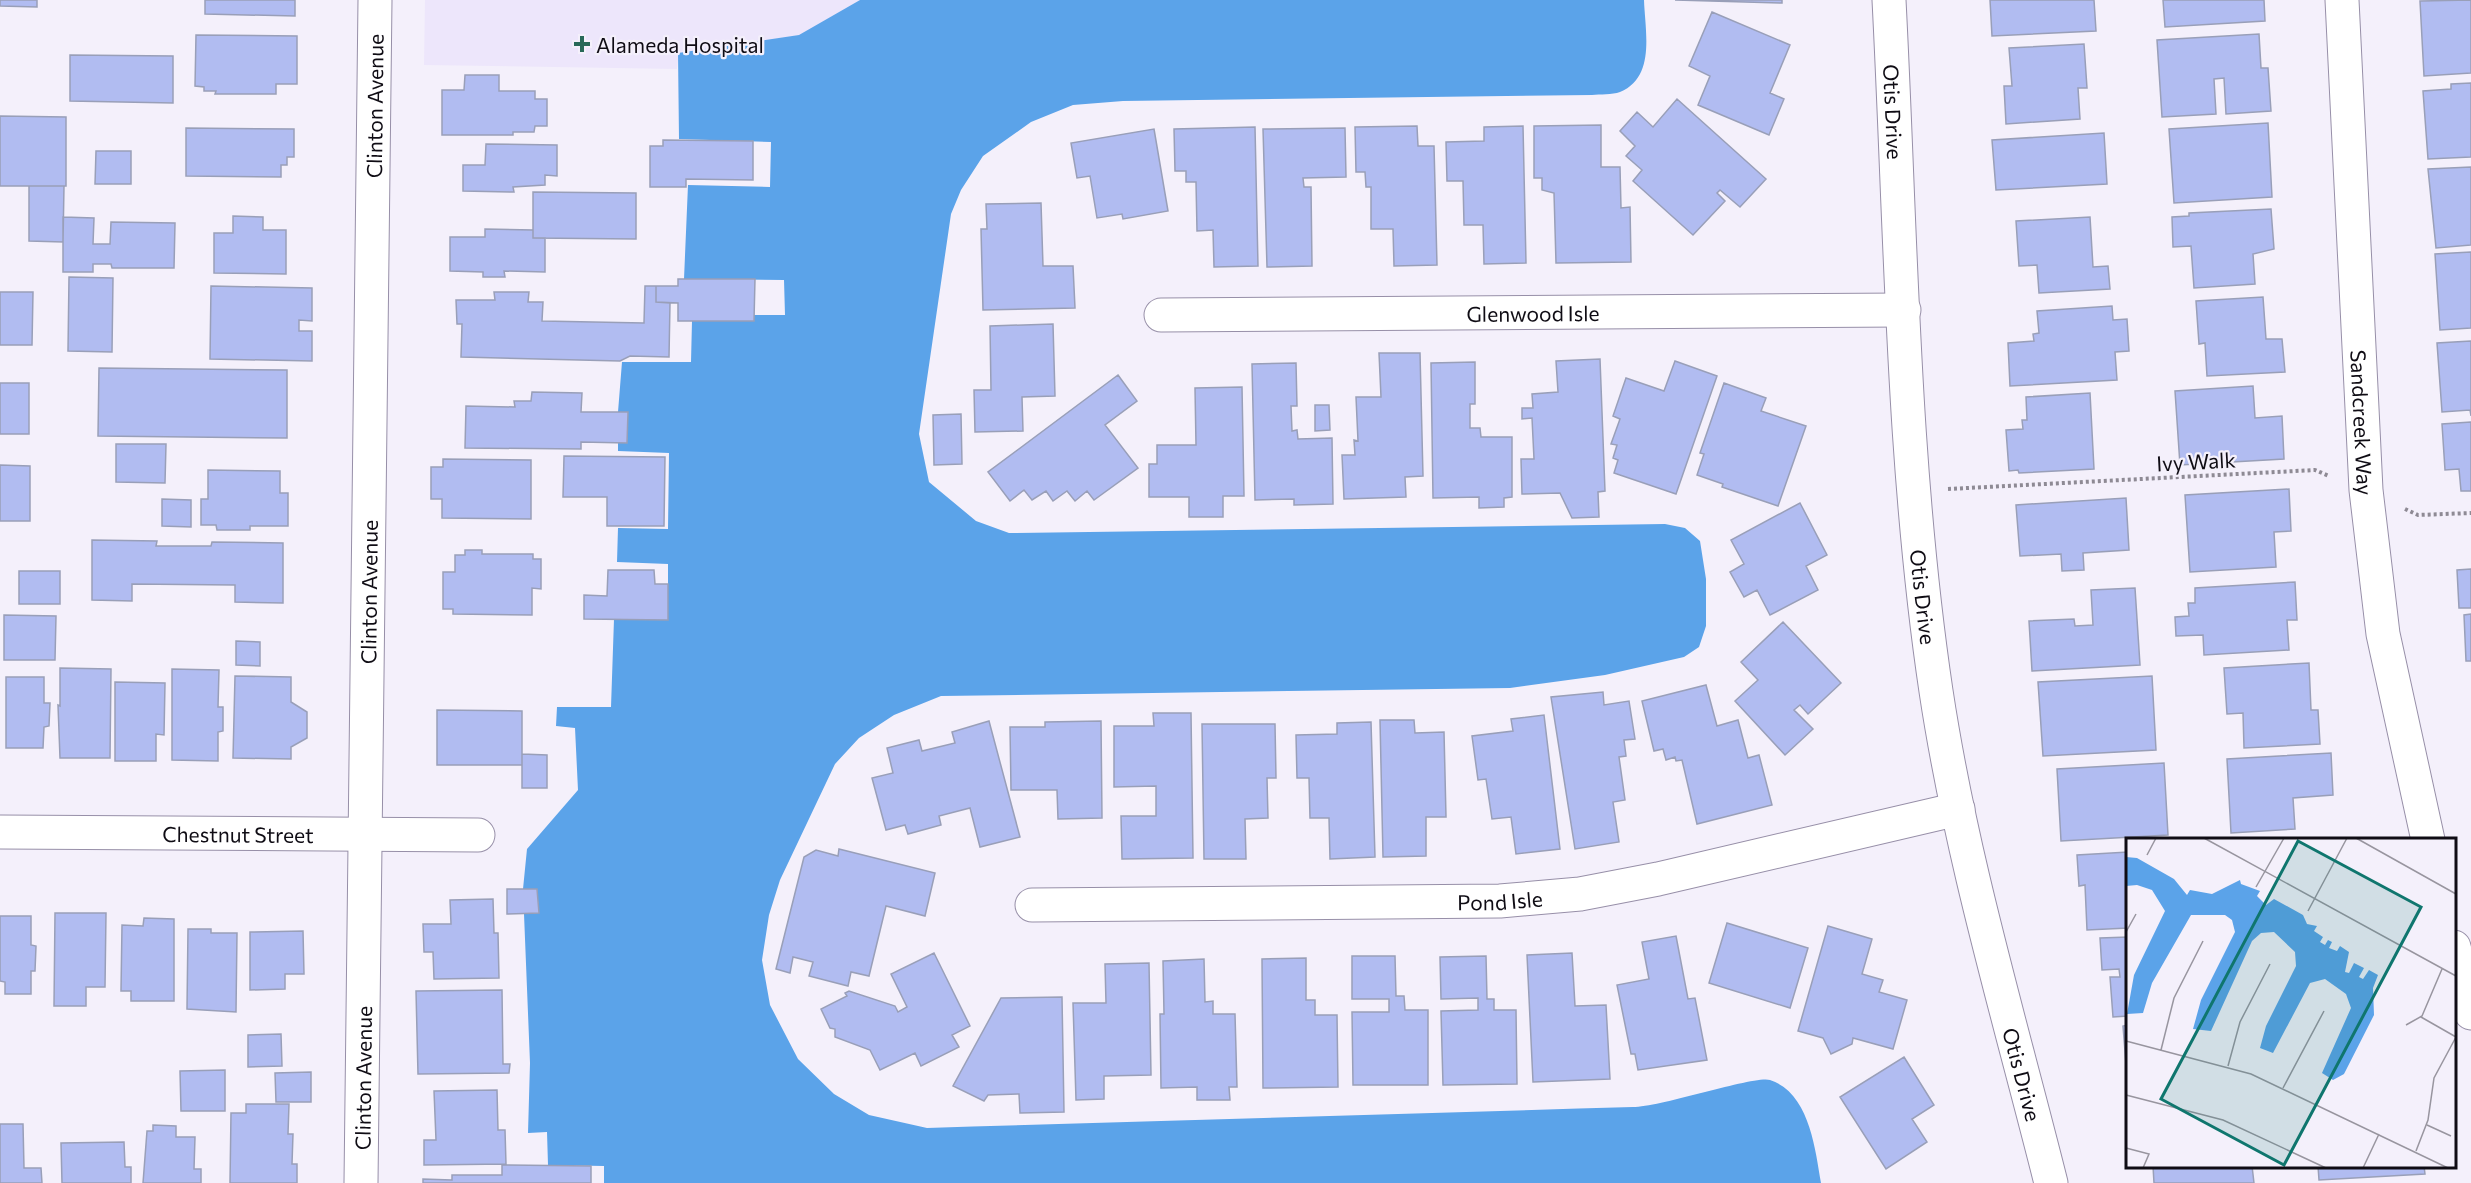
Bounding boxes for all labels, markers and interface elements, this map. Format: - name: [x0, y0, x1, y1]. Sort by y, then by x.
- place label: Alameda Hospital: [596, 32, 764, 57]
- street label: Clinton Avenue: [360, 34, 387, 178]
- marker: Alameda Hospital: [573, 35, 591, 53]
- street label: Otis Drive: [1880, 64, 1909, 160]
- street label: Glenwood Isle: [1466, 300, 1600, 325]
- street label: Sandcreek Way: [2347, 349, 2379, 496]
- street label: Ivy Walk: [2156, 446, 2236, 476]
- street label: Clinton Avenue: [355, 520, 381, 664]
- street label: Otis Drive: [1906, 548, 1942, 646]
- street label: Chestnut Street: [162, 821, 314, 846]
- inset map: [2126, 838, 2456, 1168]
- street label: Pond Isle: [1457, 885, 1544, 914]
- street label: Clinton Avenue: [349, 1006, 376, 1150]
- street label: Otis Drive: [1999, 1025, 2047, 1124]

